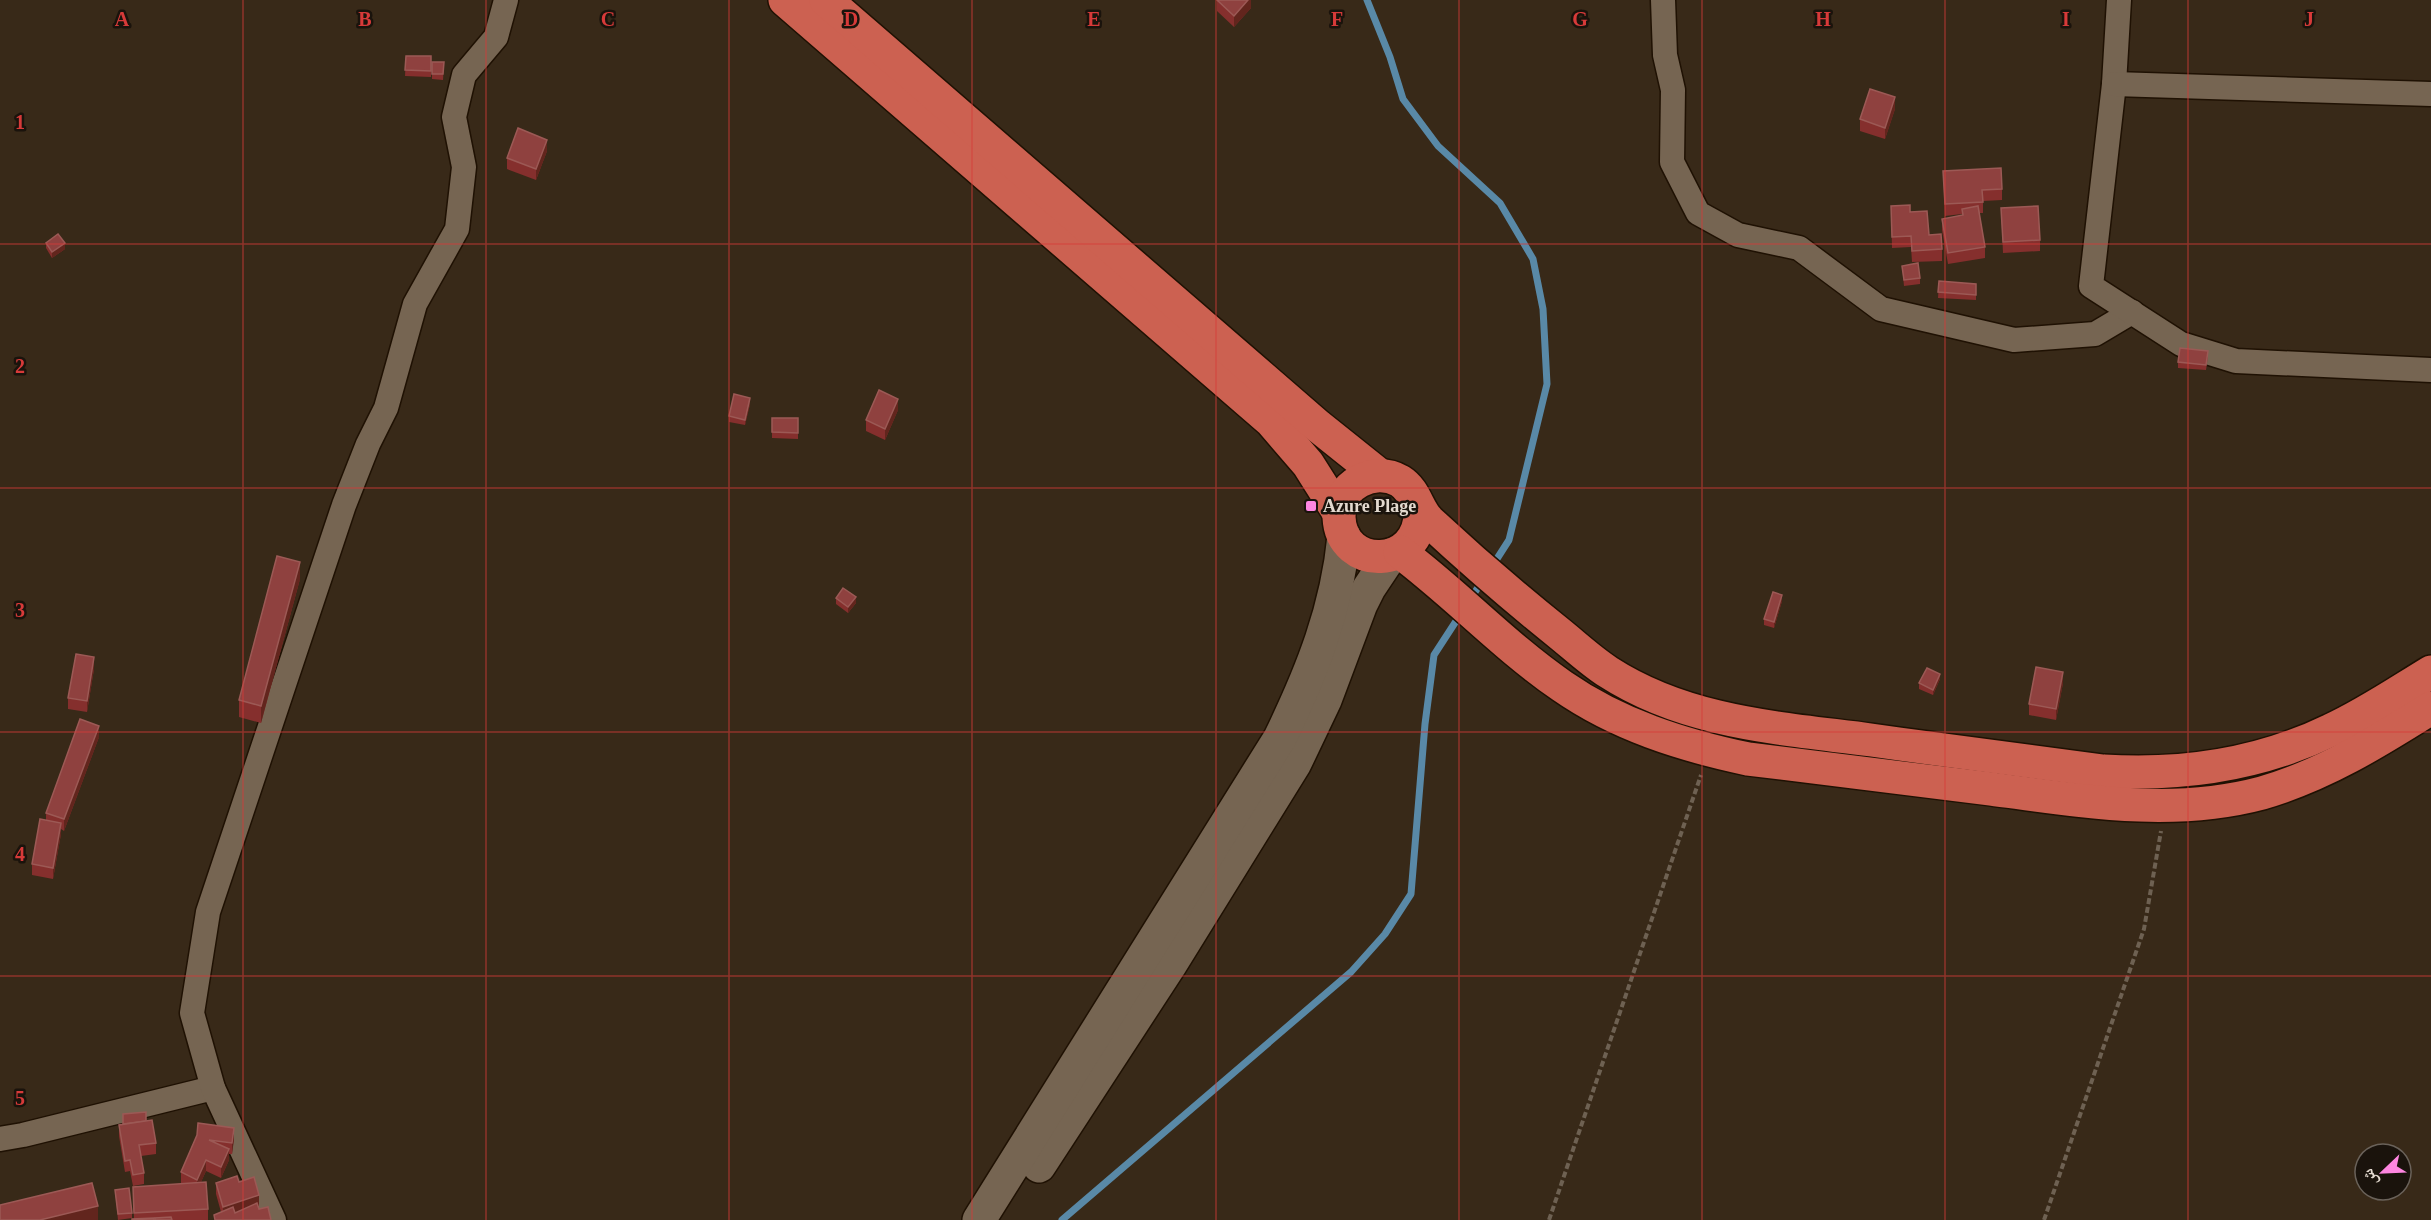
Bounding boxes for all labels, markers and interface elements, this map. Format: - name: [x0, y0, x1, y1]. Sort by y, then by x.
- text: A: [115, 8, 130, 30]
- text: B: [358, 8, 372, 30]
- text: C: [601, 8, 615, 30]
- text: D: [844, 8, 858, 30]
- text: E: [1087, 8, 1101, 30]
- text: F: [1331, 8, 1343, 30]
- text: G: [1572, 8, 1588, 30]
- text: H: [1815, 8, 1831, 30]
- text: I: [2062, 8, 2070, 30]
- text: J: [2304, 8, 2314, 30]
- text: 1: [15, 111, 25, 133]
- text: 2: [15, 355, 25, 377]
- place label: Azure Plage: [1323, 496, 1416, 516]
- marker: Azure Plage: [1304, 499, 1318, 513]
- text: 3: [15, 599, 25, 621]
- text: 4: [15, 843, 25, 865]
- text: 5: [15, 1087, 25, 1109]
- north arrow: [2353, 1142, 2413, 1202]
- text: ش: [2359, 1166, 2382, 1189]

